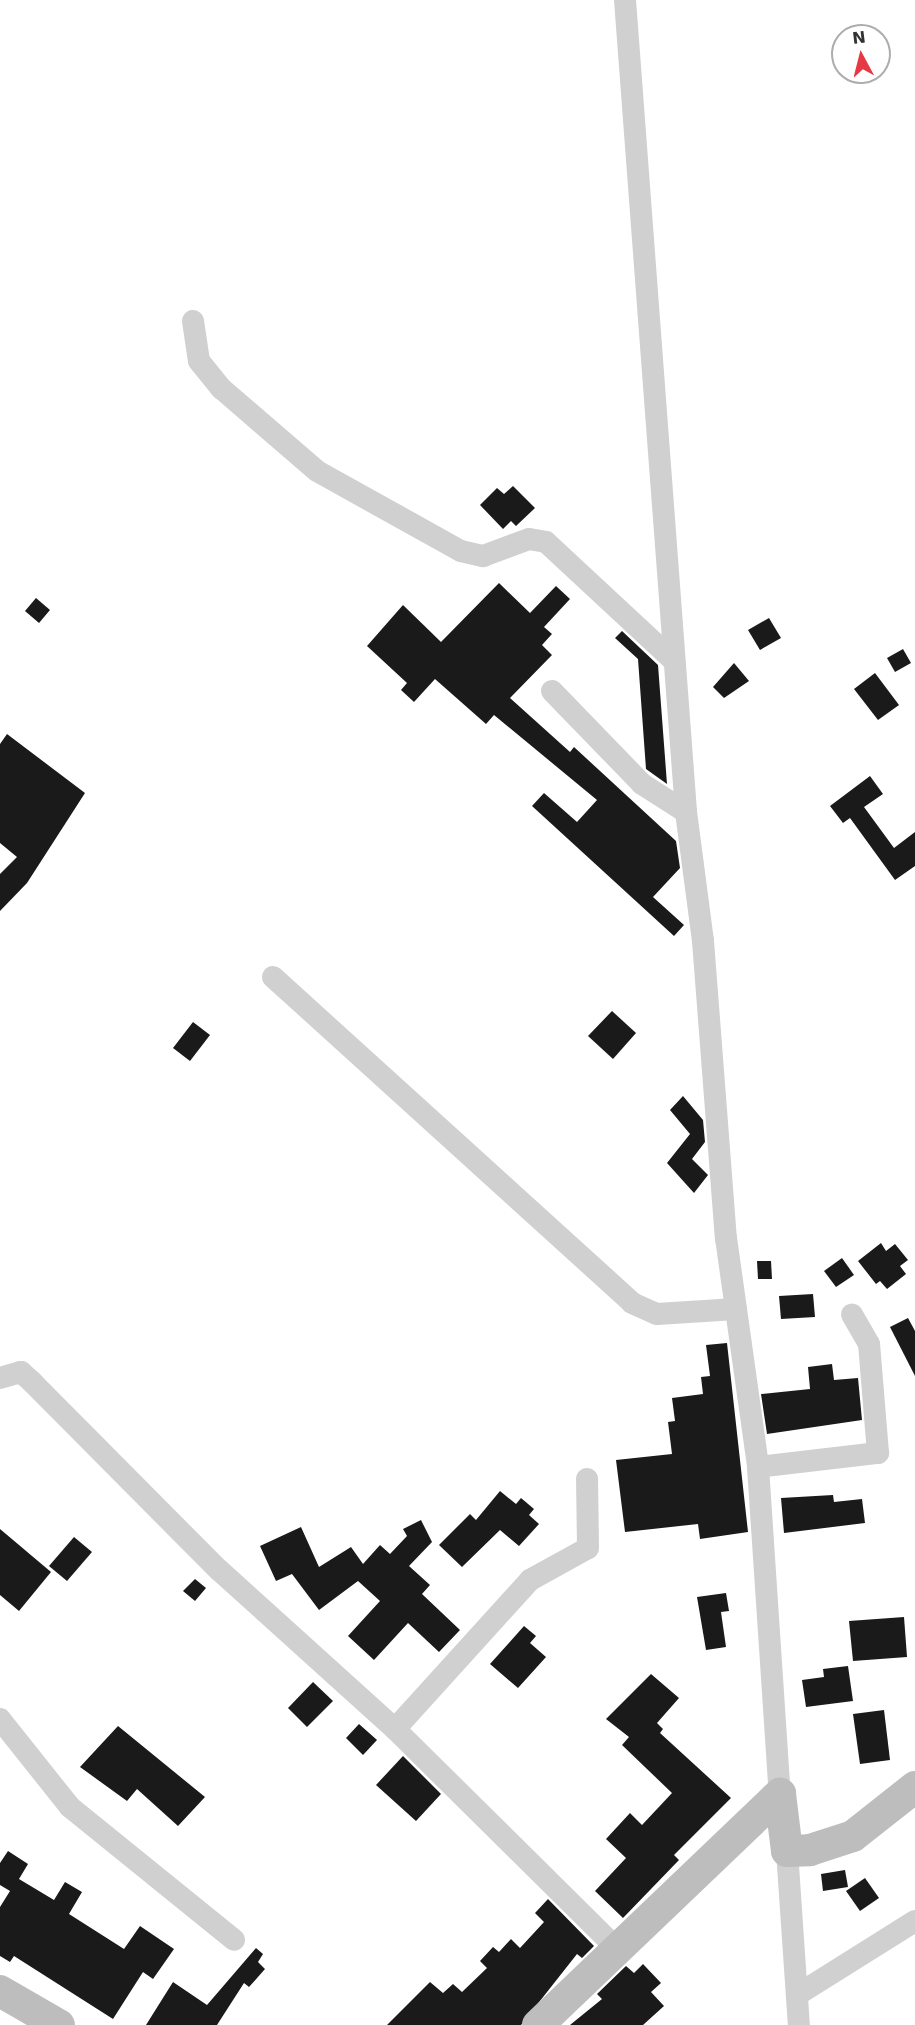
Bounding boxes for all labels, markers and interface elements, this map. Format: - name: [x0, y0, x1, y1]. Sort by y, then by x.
- north arrow: [831, 24, 891, 84]
- text: N: [851, 27, 867, 48]

